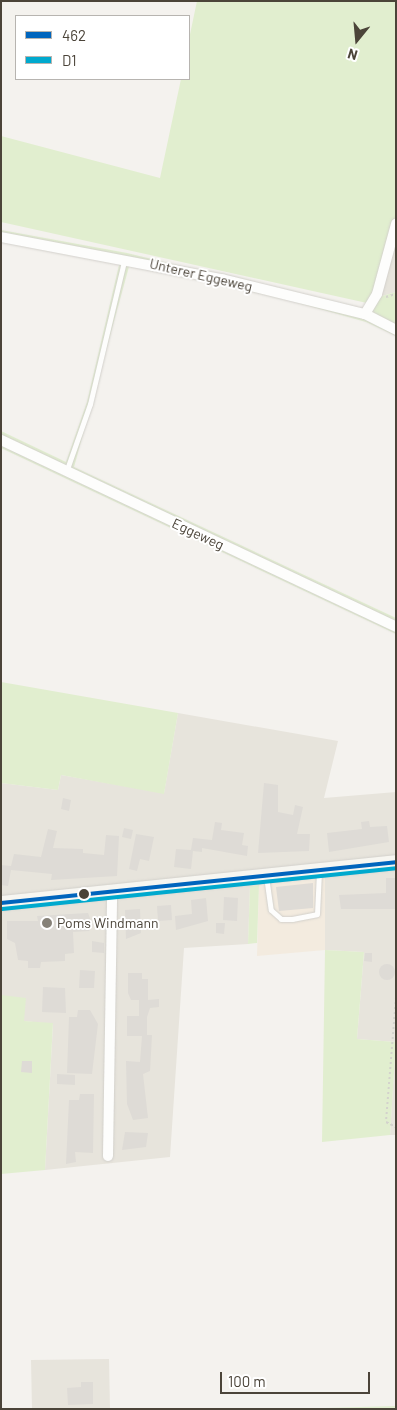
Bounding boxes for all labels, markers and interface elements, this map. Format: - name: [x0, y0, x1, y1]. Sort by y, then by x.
- legend: [15, 15, 190, 80]
- north arrow: [332, 15, 382, 65]
- text: 462: [62, 26, 86, 44]
- text: N: [346, 45, 359, 64]
- text: D1: [62, 51, 77, 69]
- street label: Unterer Eggeweg: [148, 255, 254, 295]
- street label: Eggeweg: [169, 515, 227, 553]
- unlabelled marker: [79, 889, 89, 899]
- place label: Poms Windmann: [57, 915, 159, 931]
- marker: Poms Windmann: [41, 917, 53, 929]
- scale bar: [222, 1362, 372, 1394]
- text: 100 m: [228, 1372, 266, 1390]

